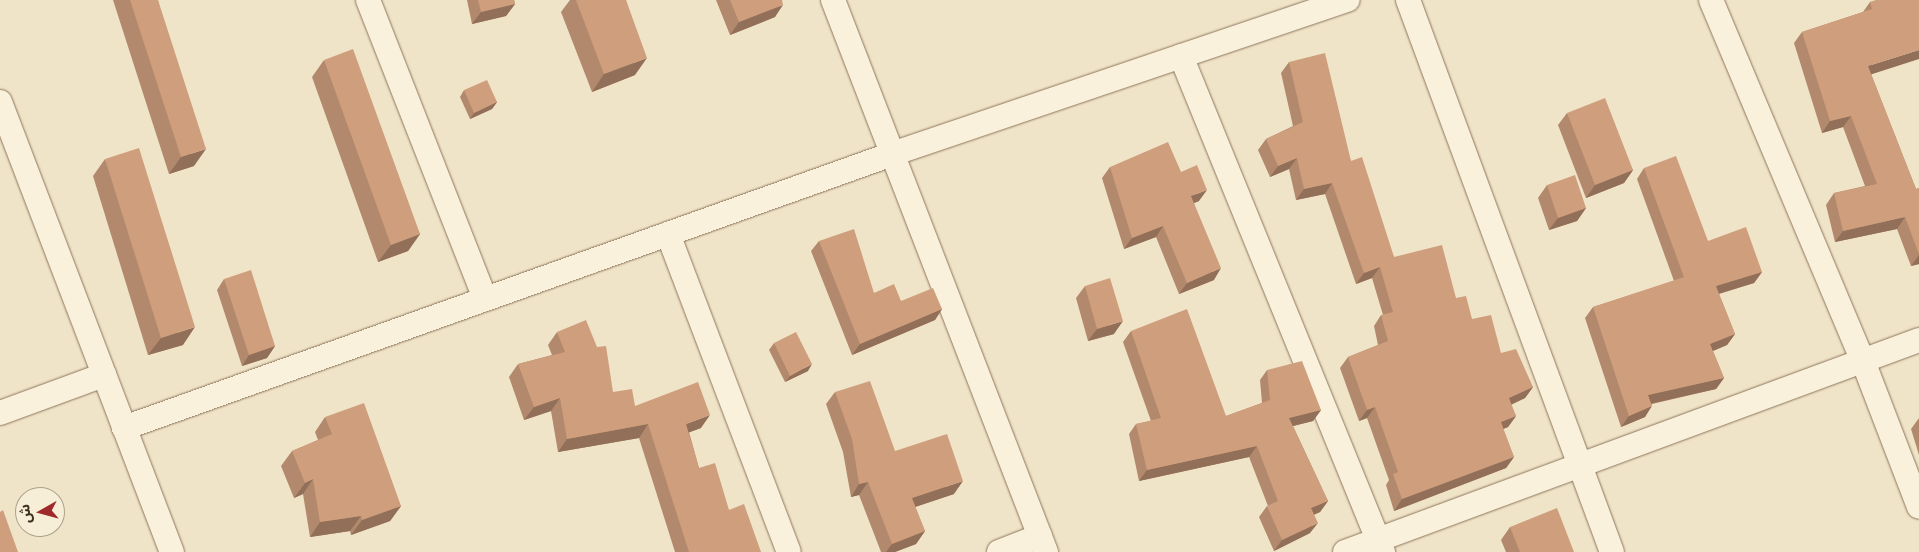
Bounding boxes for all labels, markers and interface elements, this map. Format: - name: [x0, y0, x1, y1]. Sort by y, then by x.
- north arrow: [15, 487, 65, 537]
- text: ش: [16, 503, 35, 524]

